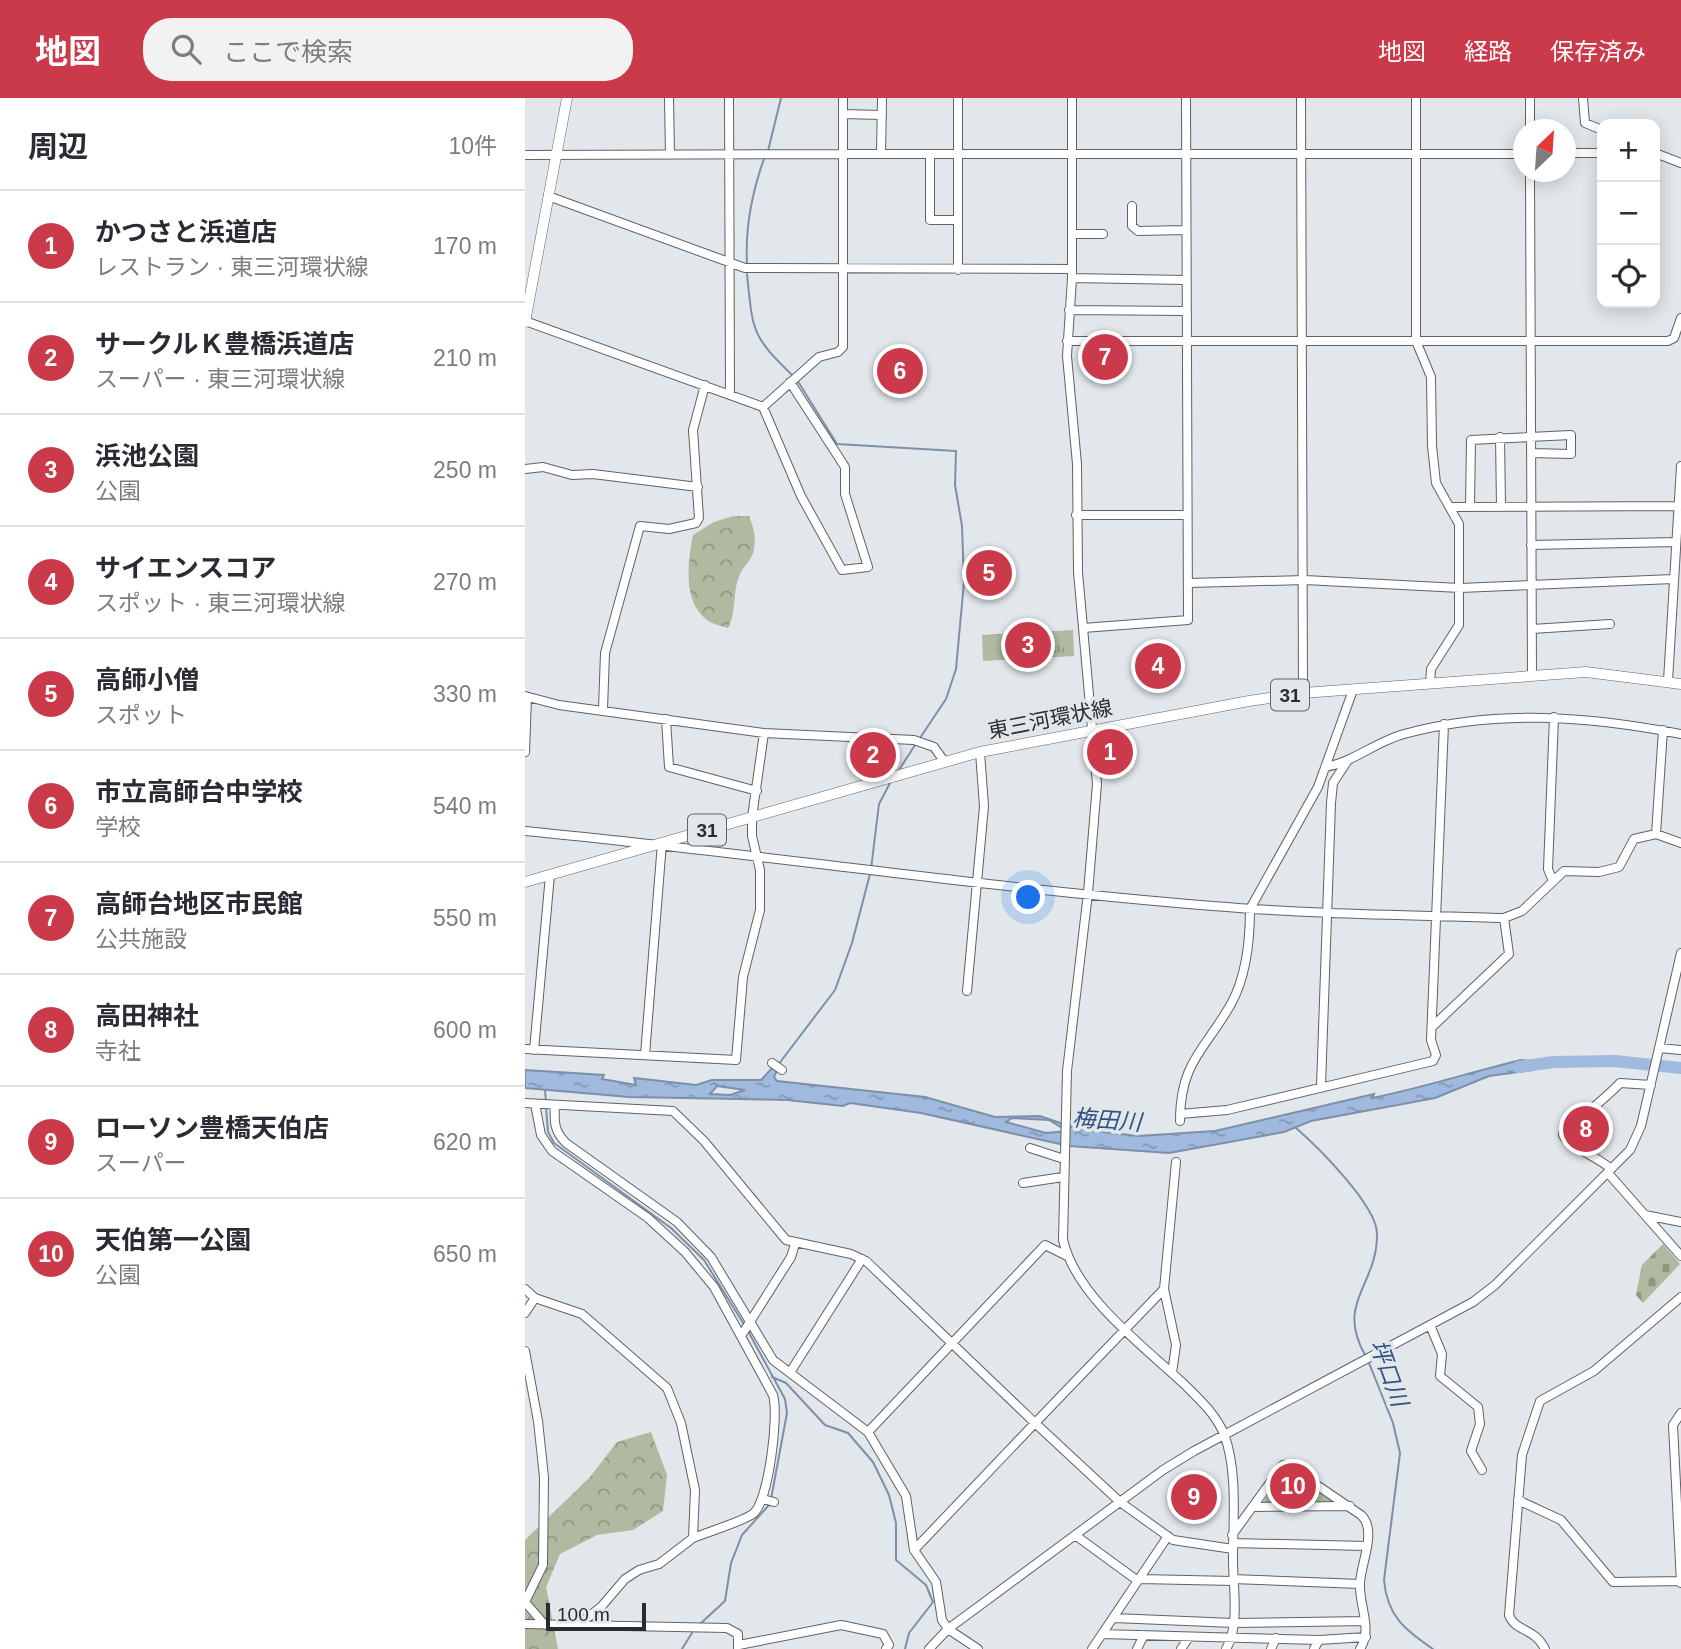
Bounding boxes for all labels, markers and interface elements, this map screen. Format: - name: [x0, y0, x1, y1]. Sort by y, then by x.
- search box: [143, 18, 633, 81]
- icon: search: [167, 30, 205, 68]
- text: 地図: [35, 33, 101, 70]
- text: ここで検索: [223, 37, 353, 67]
- text: 地図: [1378, 38, 1426, 65]
- text: 経路: [1464, 38, 1512, 65]
- text: 保存済み: [1550, 38, 1646, 65]
- north arrow: [1513, 119, 1576, 182]
- map controls: [1597, 119, 1660, 308]
- button: +: [1597, 119, 1660, 182]
- text: 周辺: [28, 130, 88, 163]
- text: 10件: [448, 133, 497, 159]
- button: −: [1597, 182, 1660, 245]
- text: かつさと浜道店: [95, 217, 277, 247]
- text: 1: [45, 233, 57, 259]
- text: 170 m: [433, 233, 497, 259]
- button: locate: [1597, 245, 1660, 308]
- text: レストラン · 東三河環状線: [95, 254, 368, 280]
- text: サークルＫ豊橋浜道店: [95, 329, 354, 359]
- pin: 7: [1082, 331, 1128, 383]
- text: 2: [45, 345, 57, 371]
- text: 210 m: [433, 345, 497, 371]
- pin: 6: [877, 345, 923, 397]
- text: スーパー · 東三河環状線: [95, 366, 345, 392]
- text: 浜池公園: [95, 441, 199, 471]
- text: 3: [45, 457, 57, 483]
- text: 250 m: [433, 457, 497, 483]
- text: 公園: [95, 478, 141, 504]
- pin: 5: [966, 547, 1012, 599]
- text: サイエンスコア: [95, 553, 276, 583]
- text: 4: [45, 569, 57, 595]
- text: 270 m: [433, 569, 497, 595]
- text: スポット · 東三河環状線: [95, 590, 345, 616]
- pin: 3: [1005, 619, 1051, 671]
- pin: 4: [1135, 640, 1181, 692]
- text: 高師小僧: [95, 665, 199, 695]
- road number: 31: [1271, 680, 1309, 710]
- text: 5: [45, 681, 57, 707]
- text: 330 m: [433, 681, 497, 707]
- street label: 東三河環状線: [986, 696, 1114, 742]
- text: スポット: [95, 702, 187, 728]
- pin: 1: [1087, 726, 1133, 778]
- pin: 2: [850, 729, 896, 781]
- text: 市立高師台中学校: [95, 777, 303, 807]
- text: 6: [45, 793, 57, 819]
- text: 540 m: [433, 793, 497, 819]
- text: 学校: [95, 814, 141, 840]
- road number: 31: [688, 814, 726, 846]
- your location: [1011, 880, 1045, 914]
- text: 高師台地区市民館: [95, 889, 303, 919]
- text: 7: [45, 905, 57, 931]
- text: 550 m: [433, 905, 497, 931]
- text: 公共施設: [95, 926, 187, 952]
- text: 高田神社: [95, 1001, 199, 1031]
- text: 8: [45, 1017, 57, 1043]
- text: 600 m: [433, 1017, 497, 1043]
- text: 寺社: [95, 1038, 141, 1064]
- pin: 8: [1563, 1103, 1609, 1155]
- water label: 梅田川: [1072, 1105, 1145, 1136]
- text: ローソン豊橋天伯店: [95, 1113, 329, 1143]
- text: 9: [45, 1129, 57, 1155]
- text: 620 m: [433, 1129, 497, 1155]
- text: スーパー: [95, 1150, 187, 1176]
- text: 天伯第一公園: [95, 1225, 251, 1255]
- text: 10: [38, 1241, 64, 1267]
- text: 650 m: [433, 1241, 497, 1267]
- text: 公園: [95, 1262, 141, 1288]
- water label: 坪口川: [1365, 1336, 1414, 1413]
- pin: 10: [1270, 1460, 1316, 1512]
- pin: 9: [1171, 1471, 1217, 1523]
- scale bar: [546, 1600, 646, 1632]
- text: 100 m: [557, 1604, 610, 1625]

